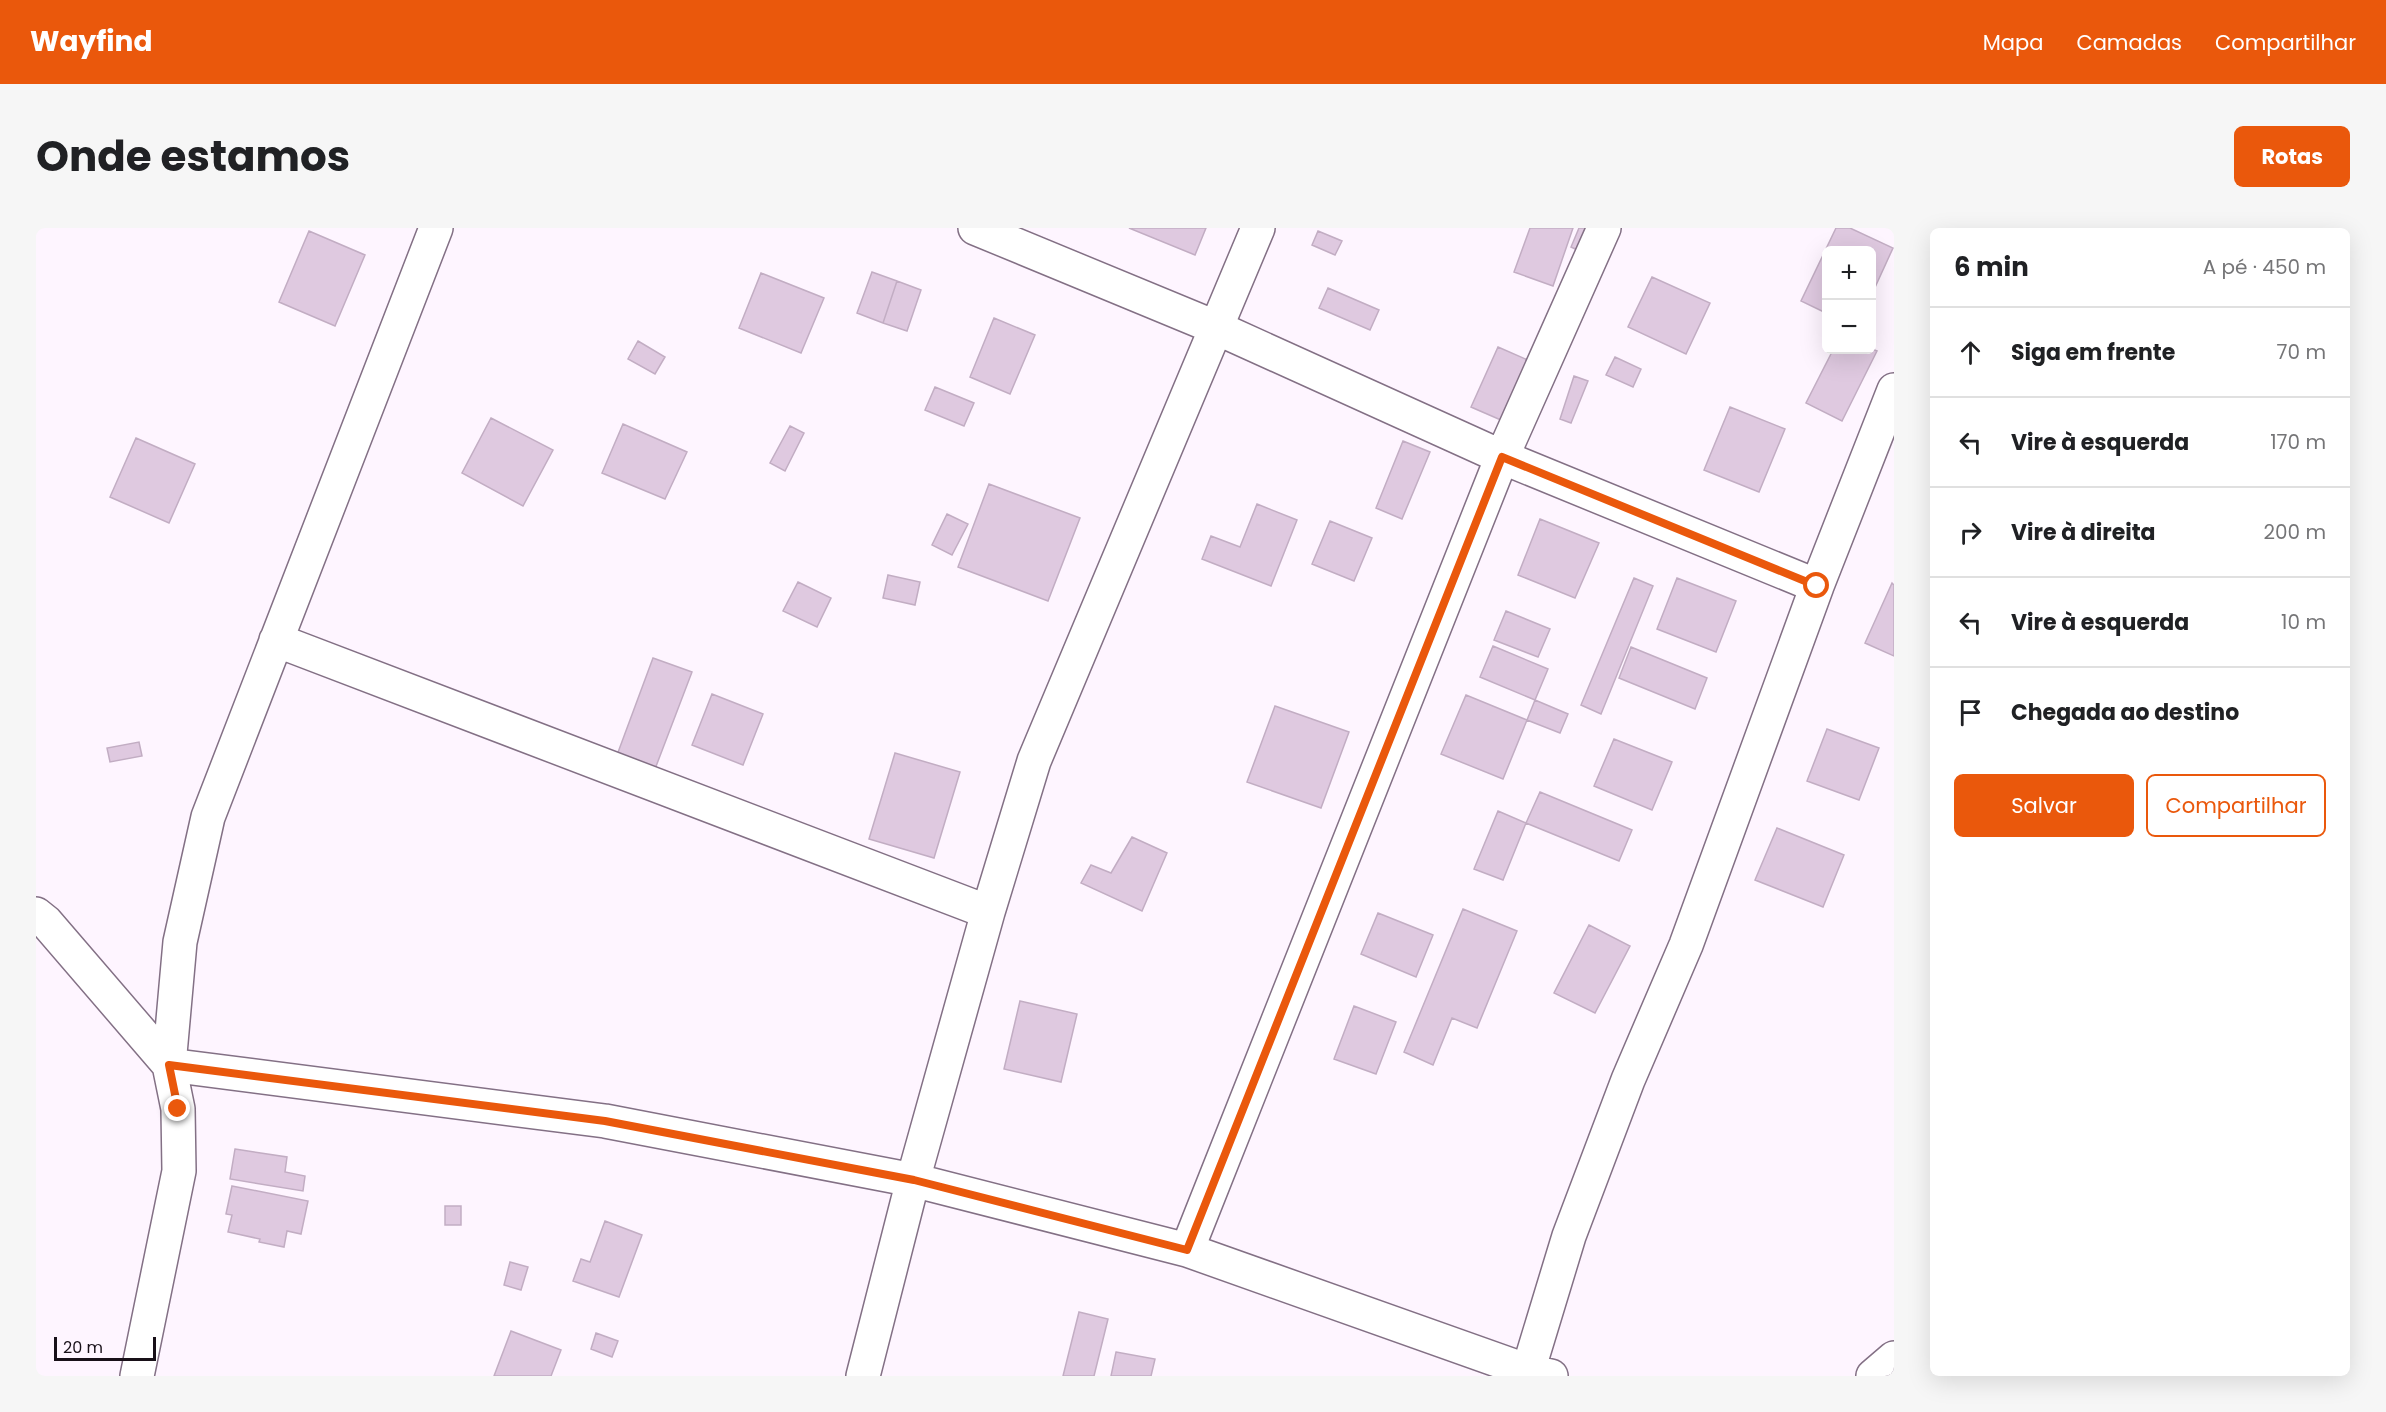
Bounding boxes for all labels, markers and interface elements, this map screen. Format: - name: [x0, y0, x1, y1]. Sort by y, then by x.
- text: Wayfind: [30, 22, 152, 61]
- text: Mapa: [1983, 28, 2043, 57]
- text: Camadas: [2076, 28, 2182, 57]
- text: Compartilhar: [2215, 28, 2356, 57]
- button: Rotas: [2234, 126, 2350, 187]
- text: Onde estamos: [36, 127, 350, 186]
- map controls: [1822, 246, 1876, 354]
- button: +: [1822, 246, 1876, 300]
- text: 6 min: [1954, 249, 2029, 285]
- text: A pé · 450 m: [2203, 253, 2326, 281]
- button: −: [1822, 300, 1876, 354]
- icon: ahead: [1954, 336, 1987, 369]
- text: Siga em frente: [2011, 337, 2175, 368]
- text: 70 m: [2277, 338, 2326, 366]
- icon: left: [1954, 426, 1987, 459]
- text: Vire à esquerda: [2011, 427, 2189, 458]
- text: 170 m: [2270, 428, 2326, 456]
- icon: right: [1954, 516, 1987, 549]
- text: Vire à direita: [2011, 517, 2156, 548]
- text: 200 m: [2263, 518, 2326, 546]
- route start: [1803, 572, 1829, 598]
- icon: left: [1954, 606, 1987, 639]
- text: Vire à esquerda: [2011, 607, 2189, 638]
- text: 10 m: [2281, 608, 2326, 636]
- icon: arrive: [1954, 696, 1987, 729]
- text: Chegada ao destino: [2011, 697, 2239, 728]
- button: Salvar: [1954, 774, 2134, 837]
- button: Compartilhar: [2146, 774, 2326, 837]
- route end: [164, 1095, 190, 1121]
- scale bar: [54, 1334, 156, 1362]
- text: 20 m: [63, 1336, 103, 1359]

